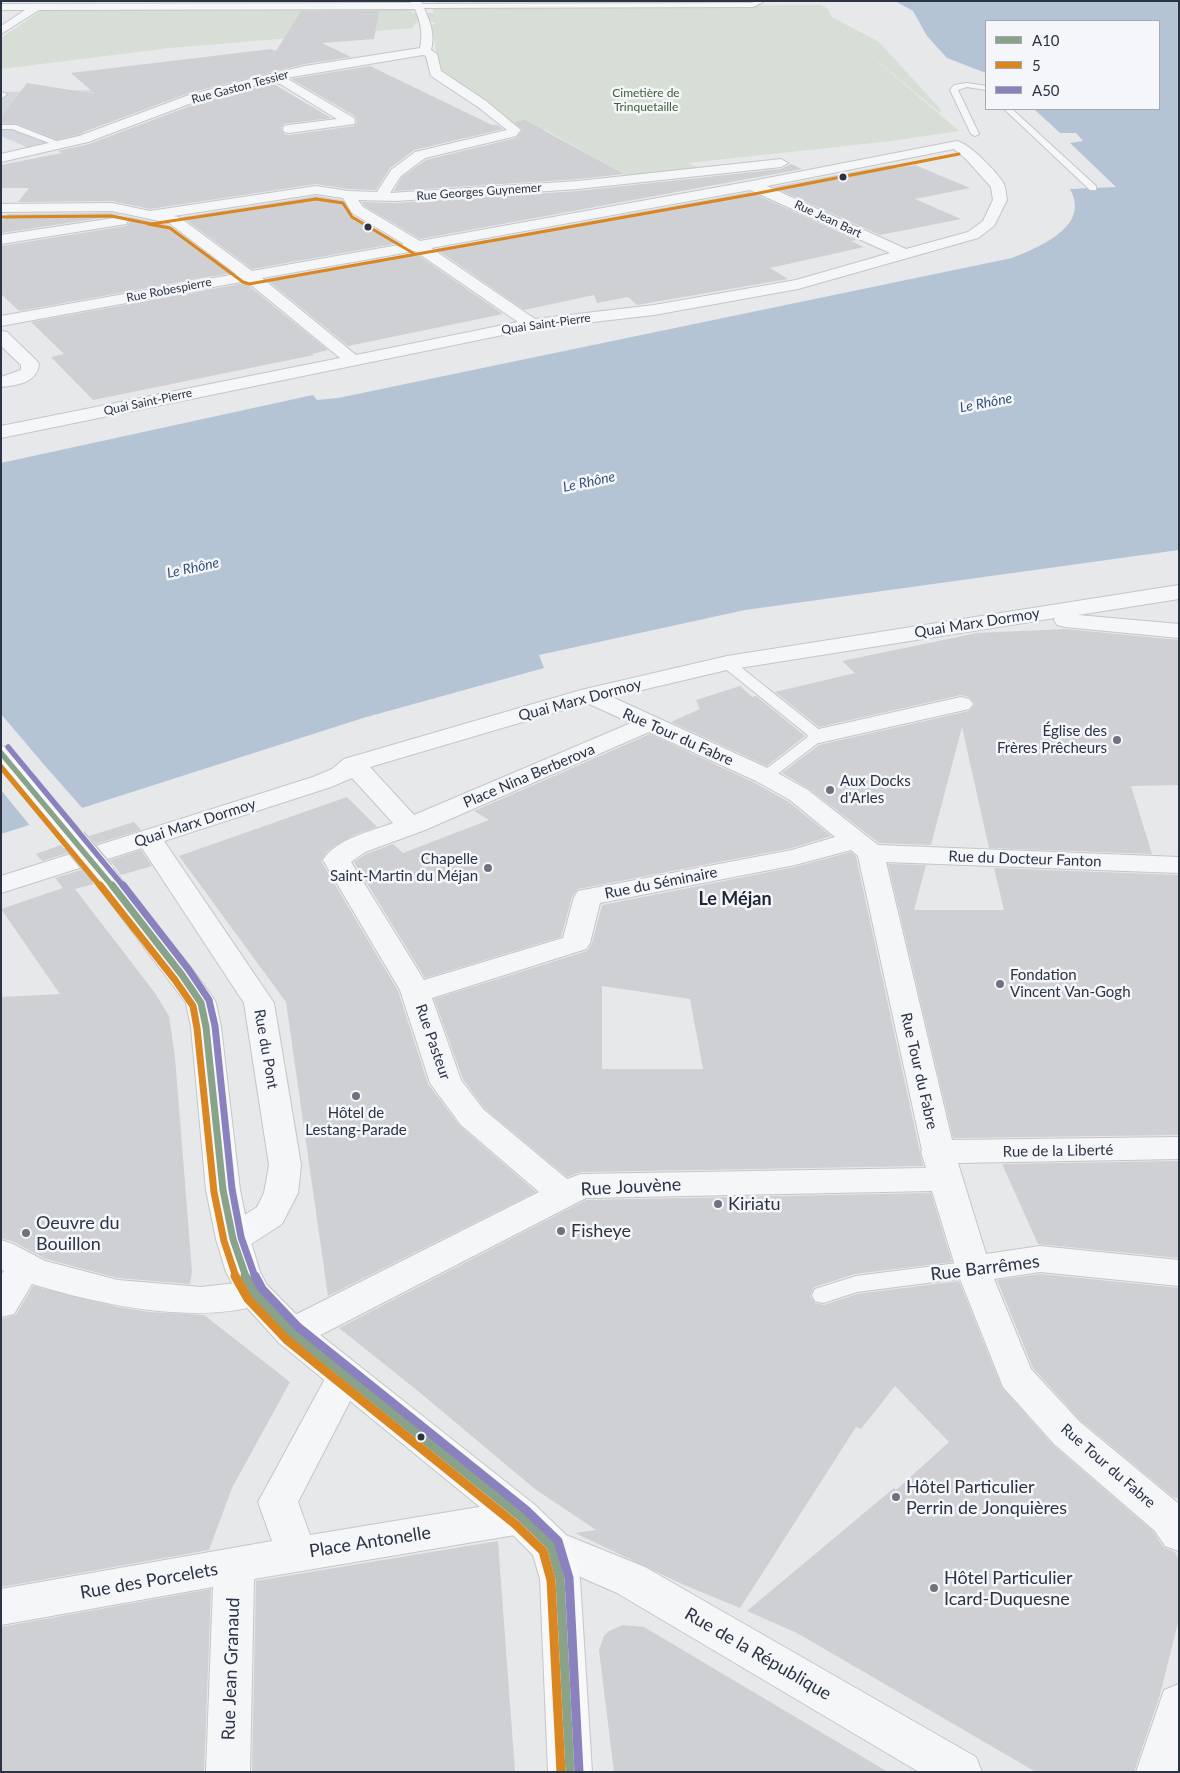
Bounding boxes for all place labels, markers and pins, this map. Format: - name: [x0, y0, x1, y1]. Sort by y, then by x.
- unlabelled marker: [838, 172, 848, 182]
- unlabelled marker: [363, 222, 373, 232]
- place label: Église des Frères Prêcheurs: [997, 722, 1107, 757]
- marker: Église des Frères Prêcheurs: [1111, 734, 1123, 746]
- place label: Aux Docks d'Arles: [840, 772, 911, 807]
- marker: Aux Docks d'Arles: [824, 784, 836, 796]
- place label: Chapelle Saint-Martin du Méjan: [330, 850, 478, 885]
- marker: Chapelle Saint-Martin du Méjan: [482, 862, 494, 874]
- place label: Fondation Vincent Van-Gogh: [1010, 966, 1131, 1001]
- marker: Fondation Vincent Van-Gogh: [994, 978, 1006, 990]
- marker: Hôtel de Lestang-Parade: [350, 1090, 362, 1102]
- place label: Hôtel de Lestang-Parade: [305, 1104, 407, 1139]
- place label: Kiriatu: [728, 1193, 780, 1215]
- marker: Kiriatu: [712, 1198, 724, 1210]
- place label: Oeuvre du Bouillon: [36, 1212, 120, 1254]
- place label: Fisheye: [571, 1220, 631, 1242]
- marker: Fisheye: [555, 1225, 567, 1237]
- marker: Oeuvre du Bouillon: [20, 1227, 32, 1239]
- unlabelled marker: [416, 1432, 426, 1442]
- place label: Hôtel Particulier Perrin de Jonquières: [906, 1476, 1067, 1518]
- marker: Hôtel Particulier Perrin de Jonquières: [890, 1491, 902, 1503]
- place label: Hôtel Particulier Icard-Duquesne: [944, 1567, 1073, 1610]
- marker: Hôtel Particulier Icard-Duquesne: [928, 1582, 940, 1594]

